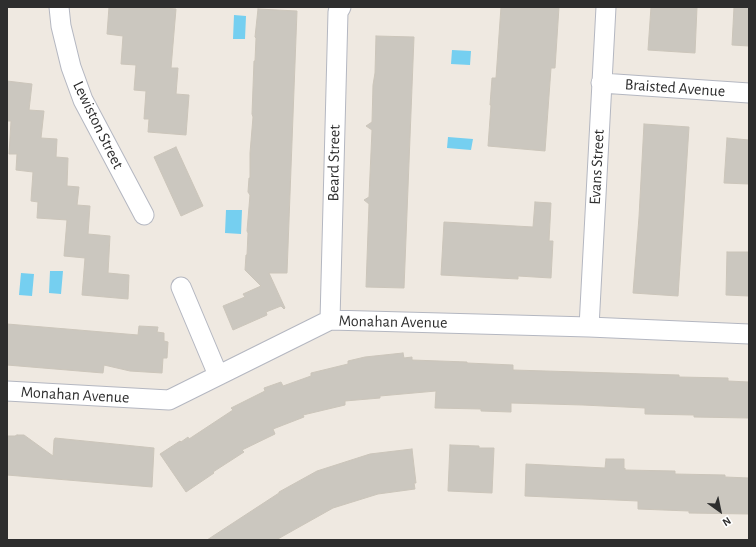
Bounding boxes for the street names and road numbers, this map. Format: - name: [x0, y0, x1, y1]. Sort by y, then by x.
- street label: Braisted Avenue: [624, 75, 726, 101]
- street label: Lewiston Street: [68, 78, 128, 172]
- street label: Beard Street: [324, 124, 344, 202]
- street label: Evans Street: [585, 129, 609, 205]
- street label: Monahan Avenue: [338, 311, 448, 333]
- street label: Monahan Avenue: [20, 383, 130, 407]

